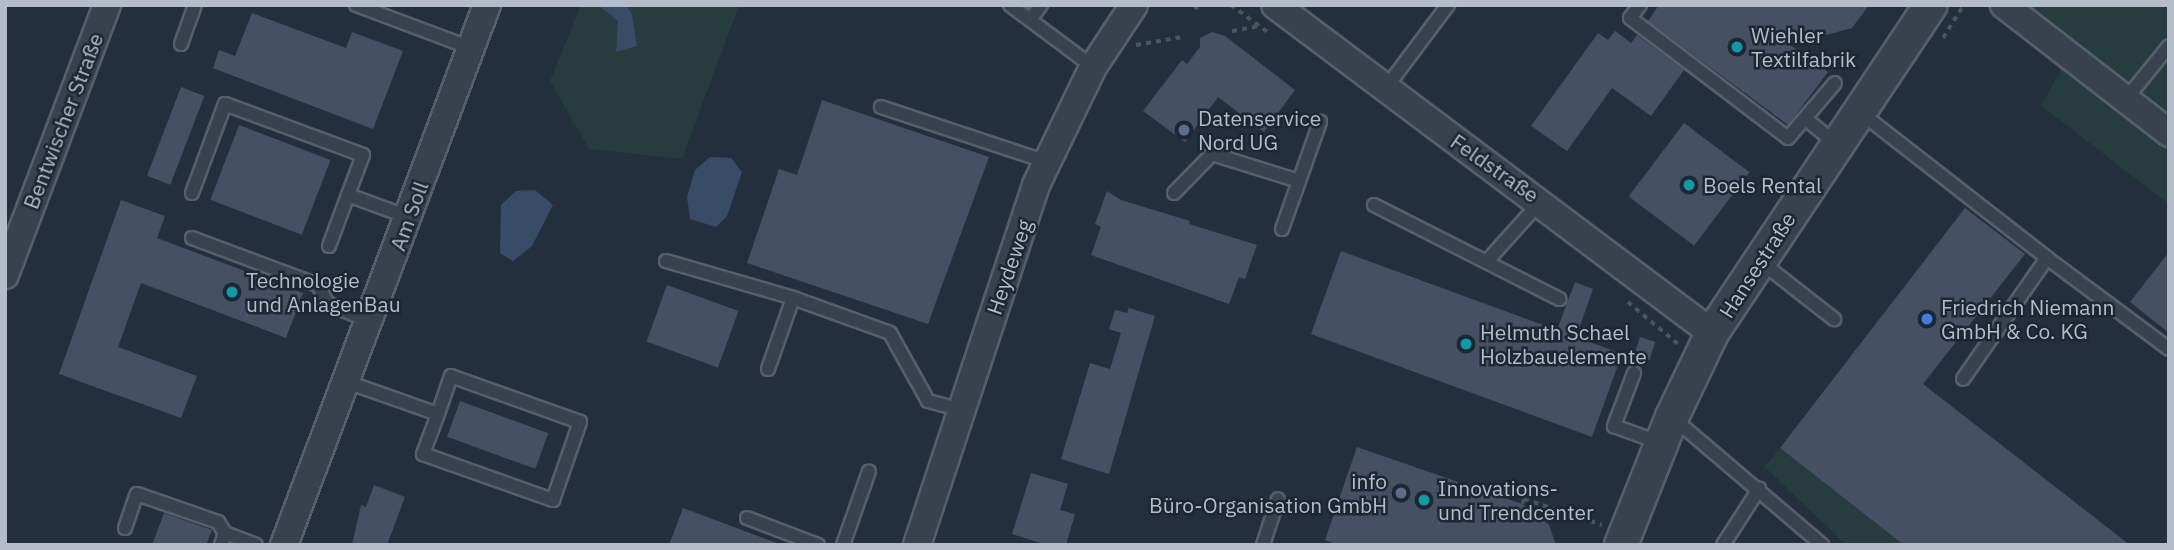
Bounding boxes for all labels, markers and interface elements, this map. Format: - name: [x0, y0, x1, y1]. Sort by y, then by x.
- place label: Wiehler Textilfabrik: [1751, 22, 1856, 72]
- street label: Bentwischer Straße: [18, 30, 108, 212]
- marker: Wiehler Textilfabrik: [1729, 39, 1745, 55]
- place label: Datenservice Nord UG: [1198, 105, 1321, 155]
- marker: Datenservice Nord UG: [1176, 122, 1192, 138]
- street label: Feldstraße: [1446, 128, 1544, 208]
- place label: Boels Rental: [1703, 172, 1822, 198]
- marker: Boels Rental: [1681, 177, 1697, 193]
- street label: Am Soll: [385, 178, 433, 254]
- street label: Hansestraße: [1713, 207, 1801, 323]
- street label: Heydeweg: [981, 216, 1037, 318]
- place label: Technologie und AnlagenBau: [246, 267, 401, 317]
- marker: Technologie und AnlagenBau: [224, 284, 240, 300]
- place label: Friedrich Niemann GmbH & Co. KG: [1941, 294, 2114, 344]
- marker: Friedrich Niemann GmbH & Co. KG: [1919, 311, 1935, 327]
- place label: Helmuth Schael Holzbauelemente: [1480, 319, 1647, 369]
- marker: Helmuth Schael Holzbauelemente: [1458, 336, 1474, 352]
- place label: info Büro-Organisation GmbH: [1149, 468, 1387, 518]
- place label: Innovations- und Trendcenter: [1438, 475, 1594, 525]
- marker: info Büro-Organisation GmbH: [1393, 485, 1409, 501]
- marker: Innovations- und Trendcenter: [1416, 492, 1432, 508]

